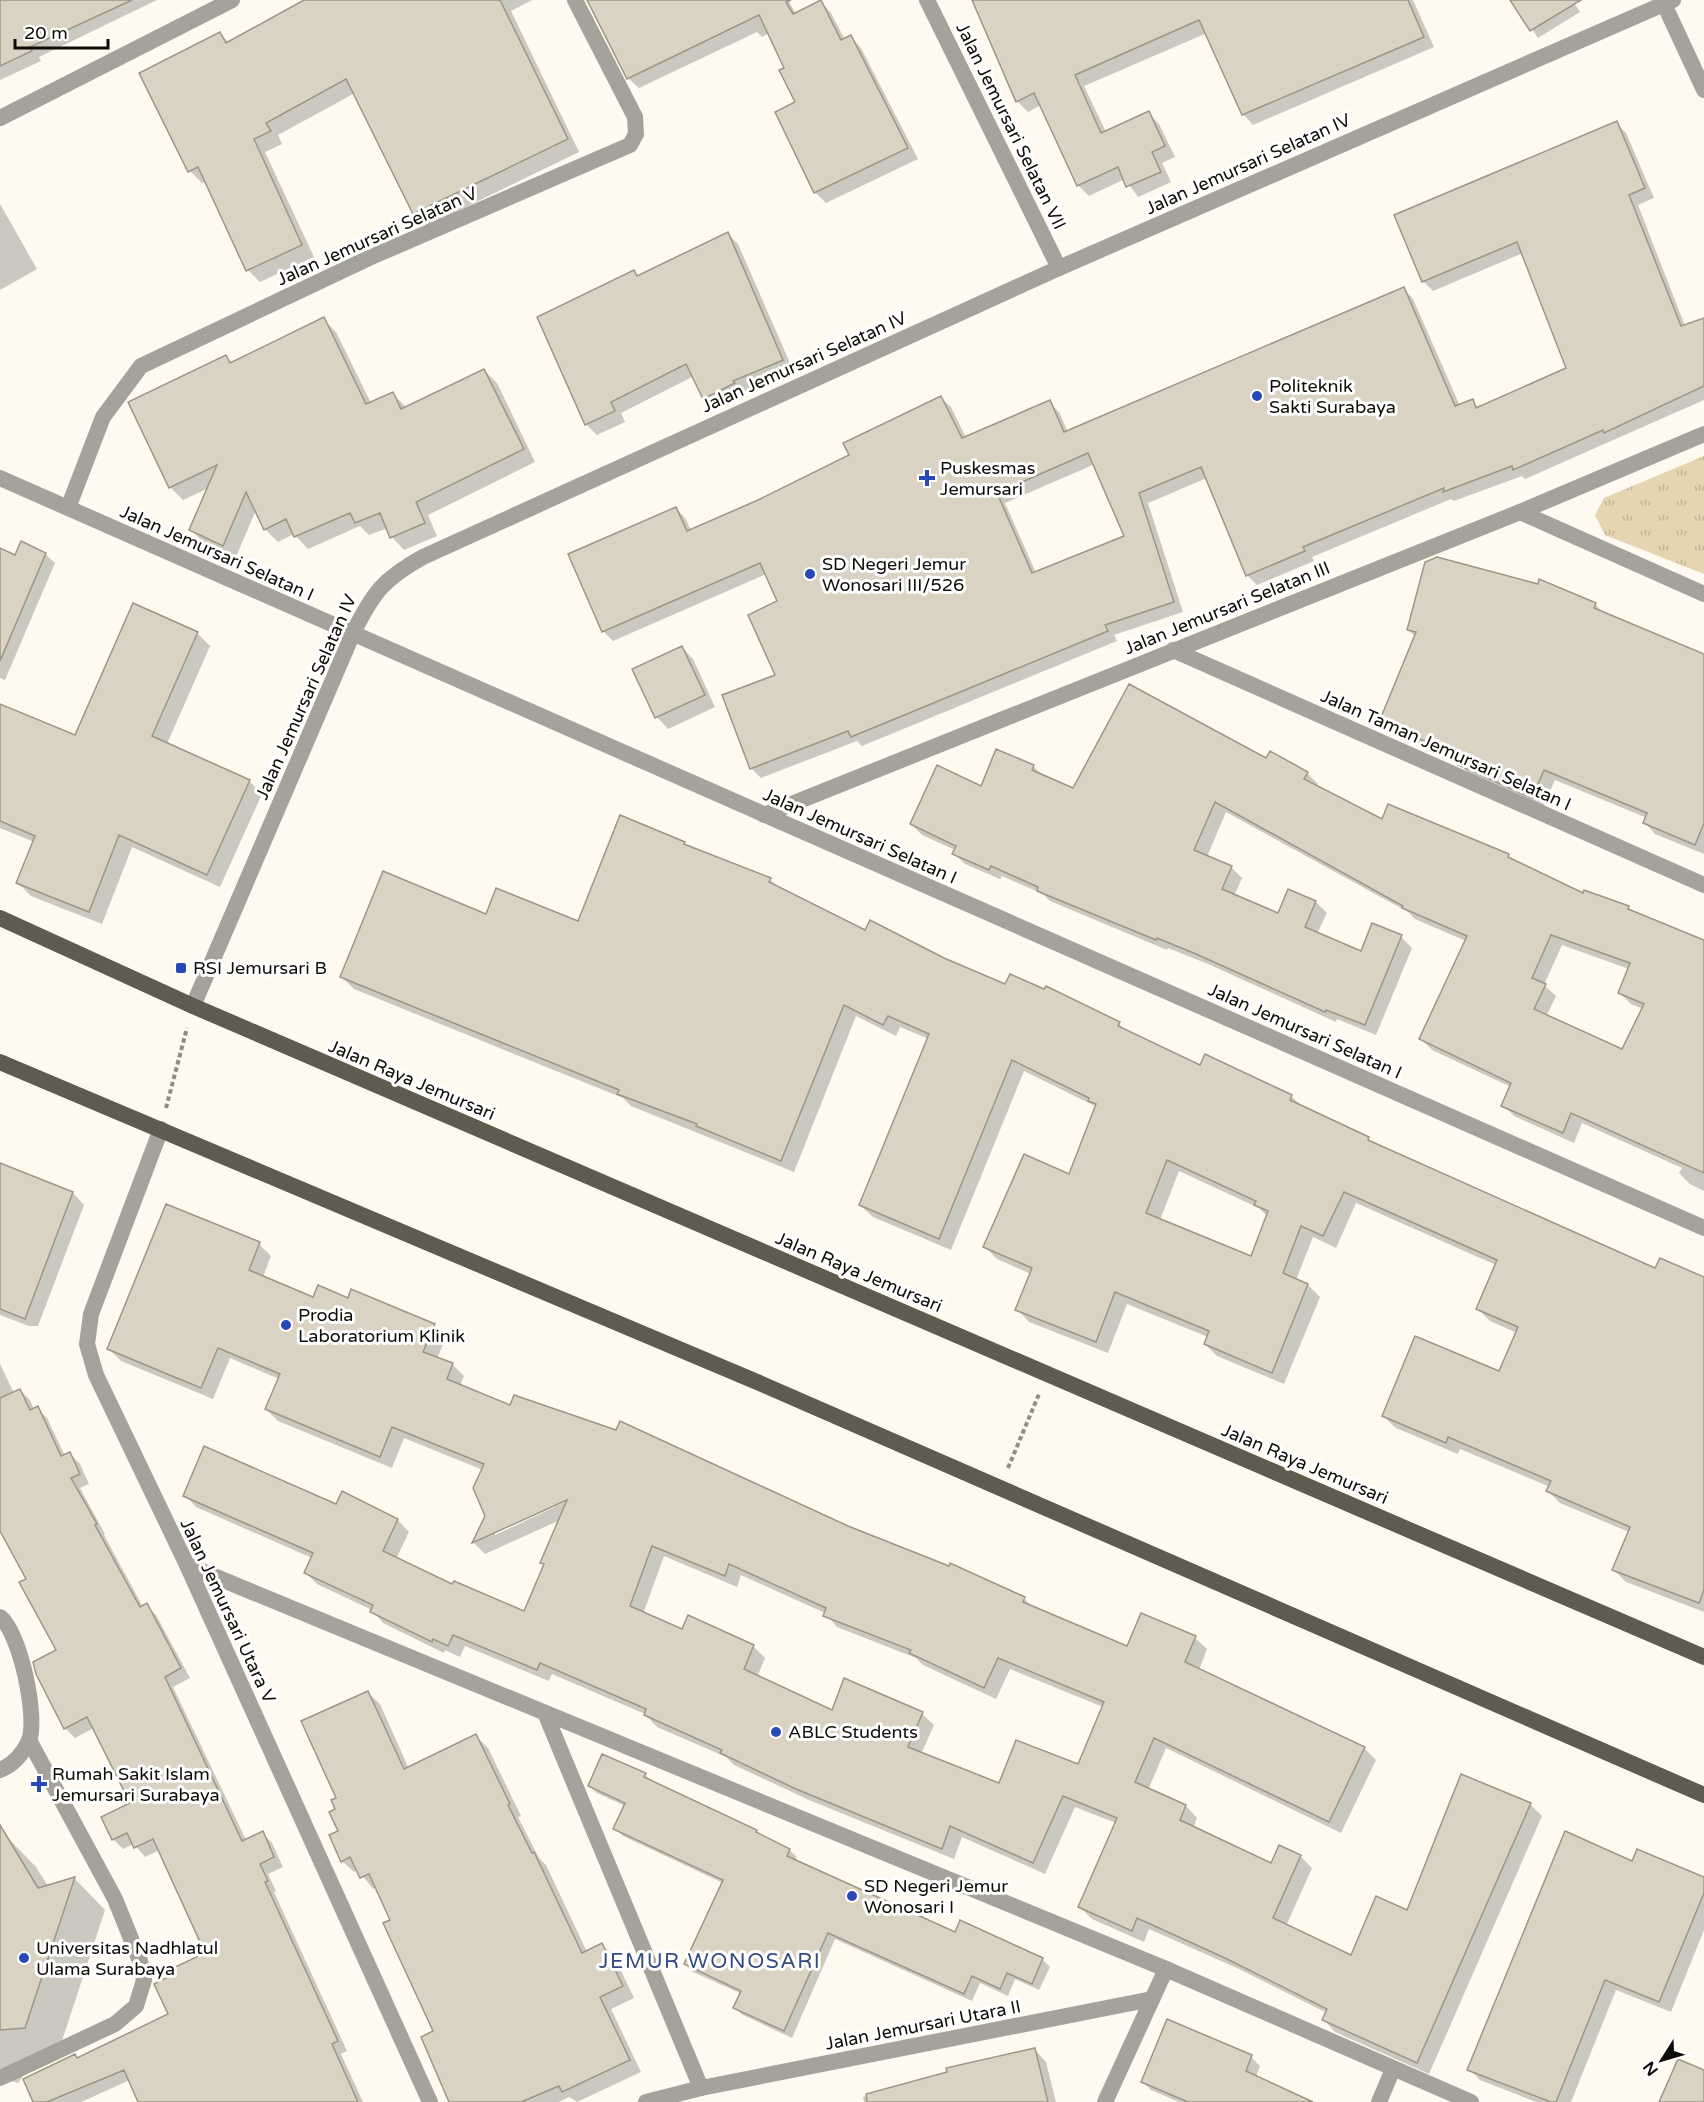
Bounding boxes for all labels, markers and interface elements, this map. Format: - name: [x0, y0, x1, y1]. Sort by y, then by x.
- scale bar: [15, 12, 108, 50]
- street label: Jalan Jemursari Selatan VII: [951, 19, 1071, 233]
- text: 20 m: [24, 22, 68, 44]
- street label: Jalan Jemursari Selatan IV: [1142, 109, 1354, 219]
- street label: Jalan Jemursari Selatan V: [273, 182, 481, 290]
- street label: Jalan Jemursari Selatan IV: [698, 307, 910, 417]
- place label: Politeknik Sakti Surabaya: [1269, 375, 1396, 418]
- marker: Politeknik Sakti Surabaya: [1250, 389, 1264, 403]
- place label: Puskesmas Jemursari: [940, 457, 1035, 500]
- marker: Puskesmas Jemursari: [918, 469, 936, 487]
- street label: Jalan Jemursari Selatan I: [117, 500, 317, 606]
- place label: SD Negeri Jemur Wonosari III/526: [822, 553, 966, 596]
- street label: Jalan Jemursari Selatan III: [1121, 557, 1333, 659]
- marker: SD Negeri Jemur Wonosari III/526: [803, 567, 817, 581]
- street label: Jalan Jemursari Selatan IV: [251, 591, 361, 803]
- street label: Jalan Taman Jemursari Selatan I: [1317, 685, 1575, 815]
- street label: Jalan Jemursari Selatan I: [760, 783, 960, 889]
- place label: RSI Jemursari B: [193, 957, 327, 979]
- marker: RSI Jemursari B: [174, 961, 188, 975]
- street label: Jalan Jemursari Selatan I: [1205, 978, 1405, 1084]
- street label: Jalan Raya Jemursari: [325, 1035, 499, 1125]
- street label: Jalan Raya Jemursari: [772, 1227, 946, 1317]
- place label: Prodia Laboratorium Klinik: [298, 1304, 465, 1347]
- marker: Prodia Laboratorium Klinik: [279, 1318, 293, 1332]
- street label: Jalan Raya Jemursari: [1218, 1419, 1392, 1509]
- street label: Jalan Jemursari Utara V: [176, 1515, 281, 1707]
- place label: ABLC Students: [788, 1721, 918, 1743]
- marker: ABLC Students: [769, 1725, 783, 1739]
- place label: Rumah Sakit Islam Jemursari Surabaya: [52, 1763, 220, 1806]
- marker: Rumah Sakit Islam Jemursari Surabaya: [30, 1775, 48, 1793]
- place label: SD Negeri Jemur Wonosari I: [864, 1875, 1008, 1918]
- marker: SD Negeri Jemur Wonosari I: [845, 1889, 859, 1903]
- place label: Universitas Nadhlatul Ulama Surabaya: [36, 1937, 218, 1980]
- district label: JEMUR WONOSARI: [599, 1949, 821, 1974]
- marker: Universitas Nadhlatul Ulama Surabaya: [17, 1951, 31, 1965]
- street label: Jalan Jemursari Utara II: [823, 1995, 1023, 2055]
- north arrow: [1632, 2030, 1692, 2090]
- text: N: [1639, 2057, 1663, 2080]

